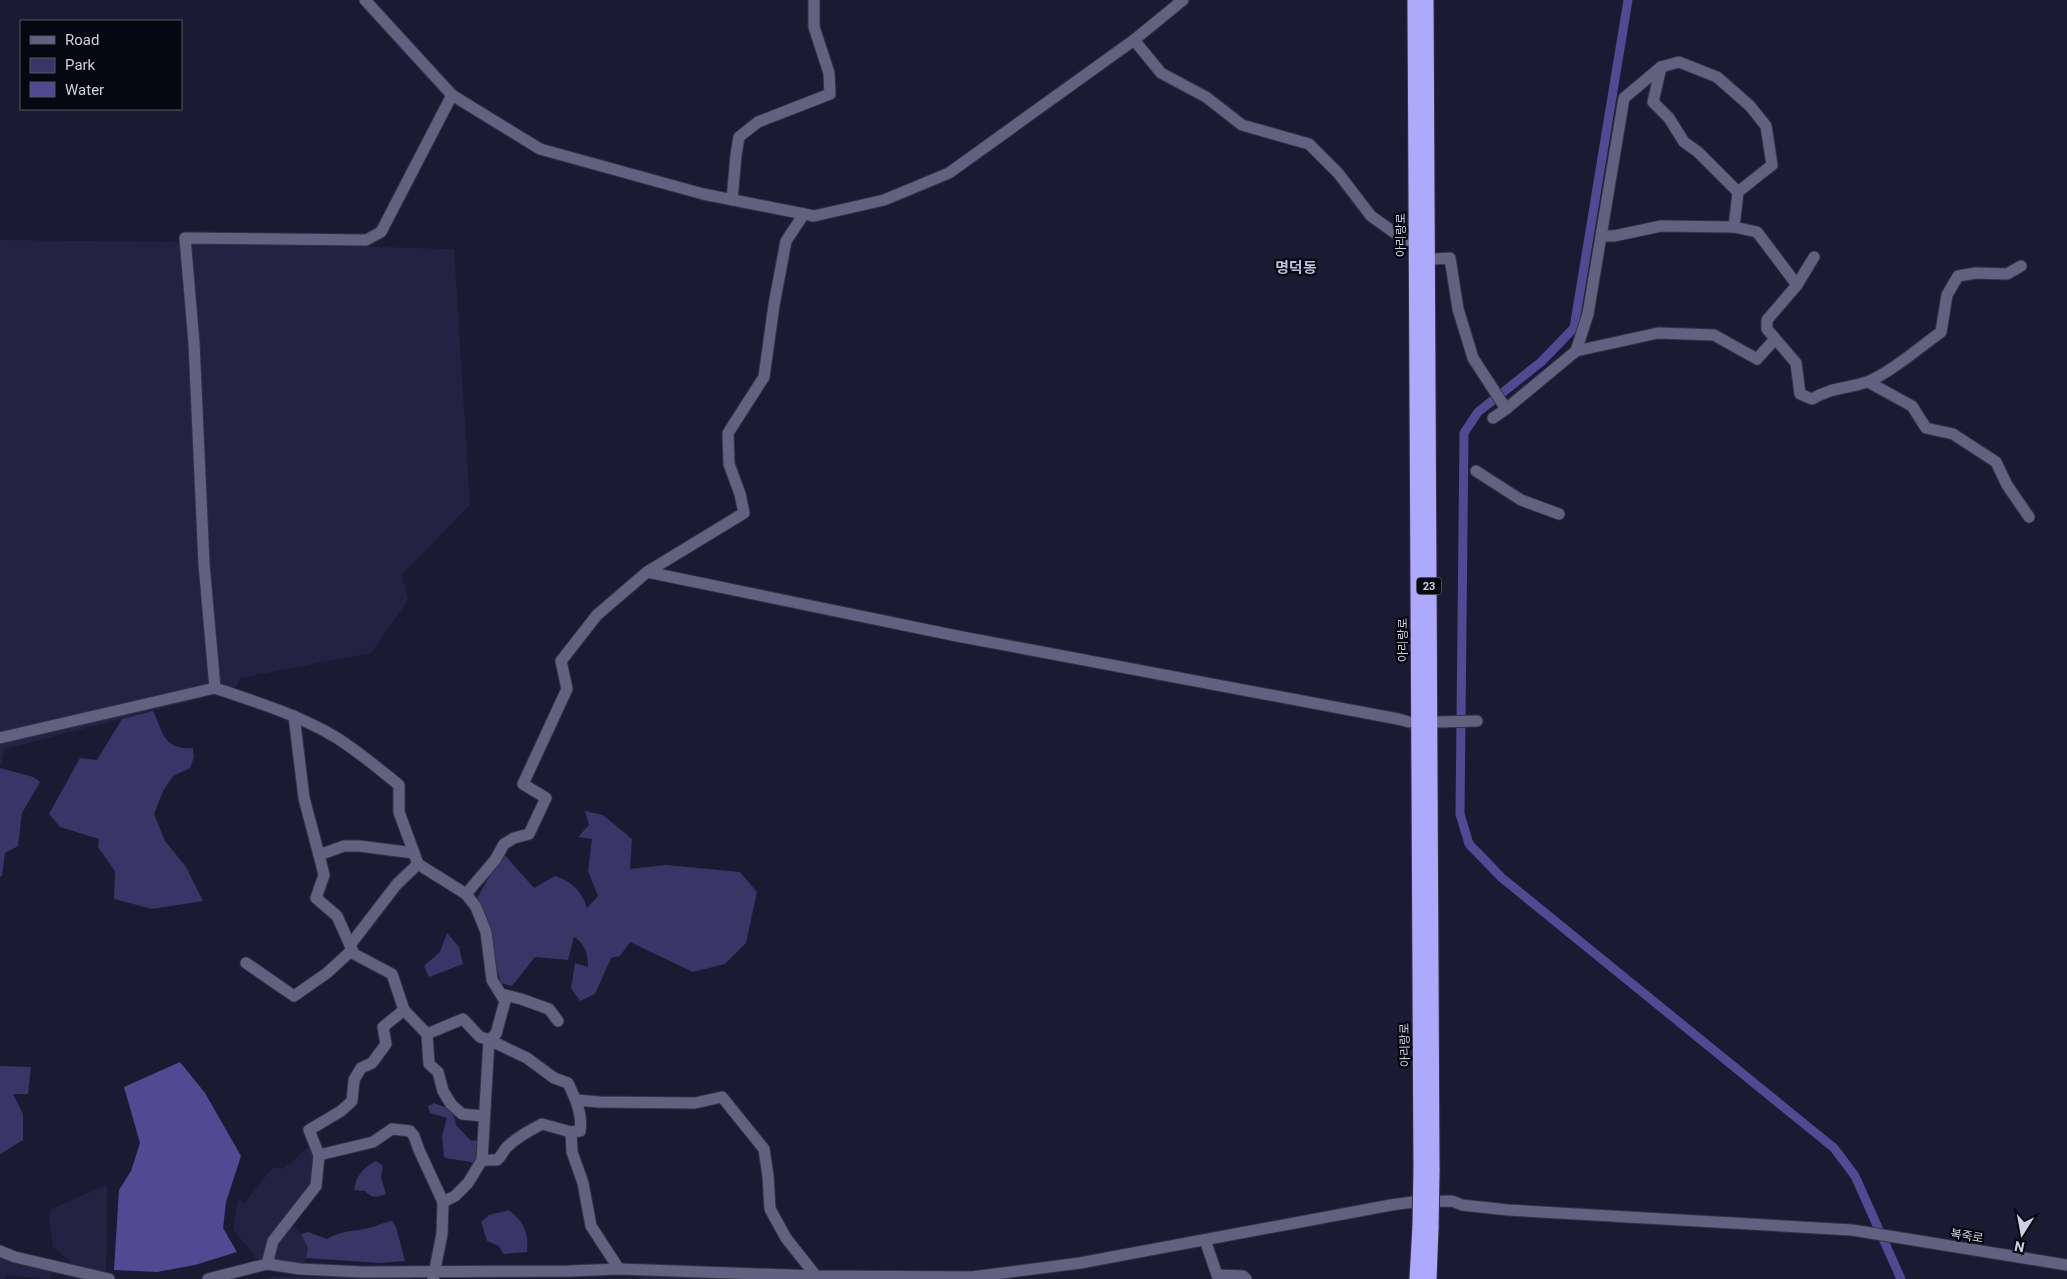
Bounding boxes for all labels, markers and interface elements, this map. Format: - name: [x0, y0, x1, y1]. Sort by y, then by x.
- legend: [20, 20, 182, 110]
- text: Road: [65, 31, 99, 49]
- text: Park: [65, 56, 96, 74]
- text: Water: [65, 81, 104, 99]
- street label: 아리랑로: [1394, 213, 1408, 257]
- district label: 명덕동: [1275, 259, 1317, 277]
- road number: 23: [1416, 578, 1442, 594]
- street label: 아리랑로: [1396, 618, 1410, 662]
- street label: 아리랑로: [1398, 1023, 1412, 1067]
- north arrow: [1997, 1209, 2047, 1259]
- street label: 복죽로: [1950, 1226, 1984, 1246]
- text: N: [2013, 1238, 2026, 1256]

